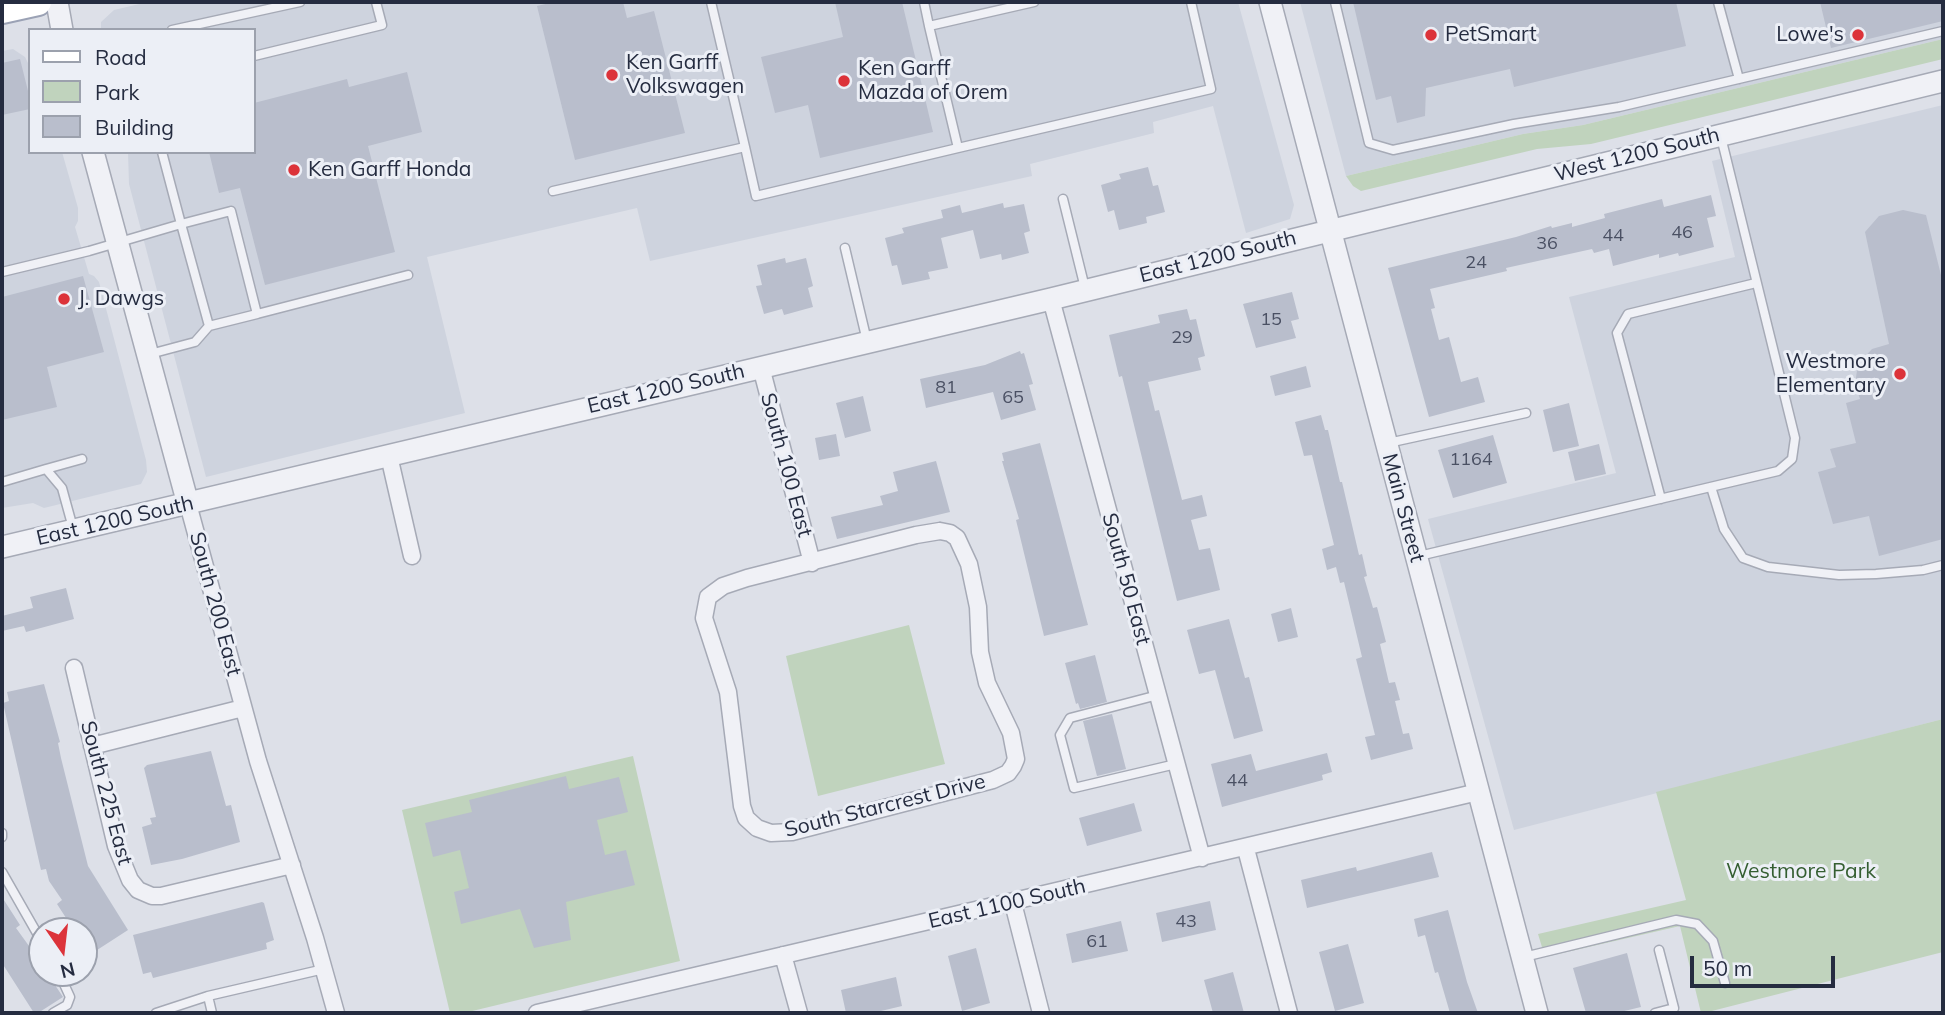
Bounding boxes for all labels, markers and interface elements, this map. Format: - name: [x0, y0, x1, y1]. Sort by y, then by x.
- place label: PetSmart: [1445, 22, 1537, 48]
- place label: Lowe's: [1776, 22, 1844, 48]
- marker: PetSmart: [1423, 27, 1439, 43]
- marker: Lowe's: [1850, 27, 1866, 43]
- legend: [28, 28, 256, 154]
- text: Road: [95, 44, 146, 70]
- place label: Ken Garff Volkswagen: [626, 50, 744, 100]
- place label: Ken Garff Mazda of Orem: [858, 56, 1008, 106]
- marker: Ken Garff Volkswagen: [604, 67, 620, 83]
- marker: Ken Garff Mazda of Orem: [836, 73, 852, 89]
- text: Park: [95, 79, 139, 105]
- text: Building: [95, 114, 174, 140]
- street label: West 1200 South: [1552, 122, 1722, 188]
- place label: Ken Garff Honda: [308, 157, 471, 183]
- marker: Ken Garff Honda: [286, 162, 302, 178]
- house number: 46: [1671, 222, 1693, 244]
- street label: East 1200 South: [1137, 225, 1299, 289]
- house number: 44: [1602, 225, 1624, 247]
- house number: 36: [1536, 233, 1558, 255]
- house number: 24: [1465, 252, 1487, 274]
- place label: J. Dawgs: [78, 286, 164, 312]
- marker: J. Dawgs: [56, 291, 72, 307]
- house number: 15: [1260, 309, 1282, 331]
- house number: 29: [1171, 327, 1193, 349]
- place label: Westmore Elementary: [1776, 349, 1886, 399]
- street label: East 1200 South: [585, 359, 747, 419]
- marker: Westmore Elementary: [1892, 366, 1908, 382]
- house number: 81: [935, 377, 957, 399]
- house number: 65: [1002, 387, 1024, 409]
- street label: South 100 East: [755, 390, 817, 540]
- house number: 1164: [1449, 449, 1493, 471]
- street label: Main Street: [1376, 451, 1430, 565]
- street label: East 1200 South: [34, 491, 196, 551]
- street label: South 50 East: [1096, 510, 1156, 648]
- street label: South 200 East: [184, 529, 246, 679]
- street label: South 225 East: [75, 718, 137, 868]
- street label: South Starcrest Drive: [782, 769, 988, 843]
- house number: 44: [1226, 770, 1248, 792]
- park label: Westmore Park: [1726, 859, 1876, 885]
- street label: East 1100 South: [926, 874, 1088, 934]
- house number: 43: [1175, 911, 1197, 933]
- north arrow: [28, 917, 98, 987]
- house number: 61: [1086, 931, 1108, 953]
- scale bar: [1693, 942, 1838, 986]
- text: 50 m: [1703, 955, 1752, 981]
- text: N: [58, 957, 77, 984]

